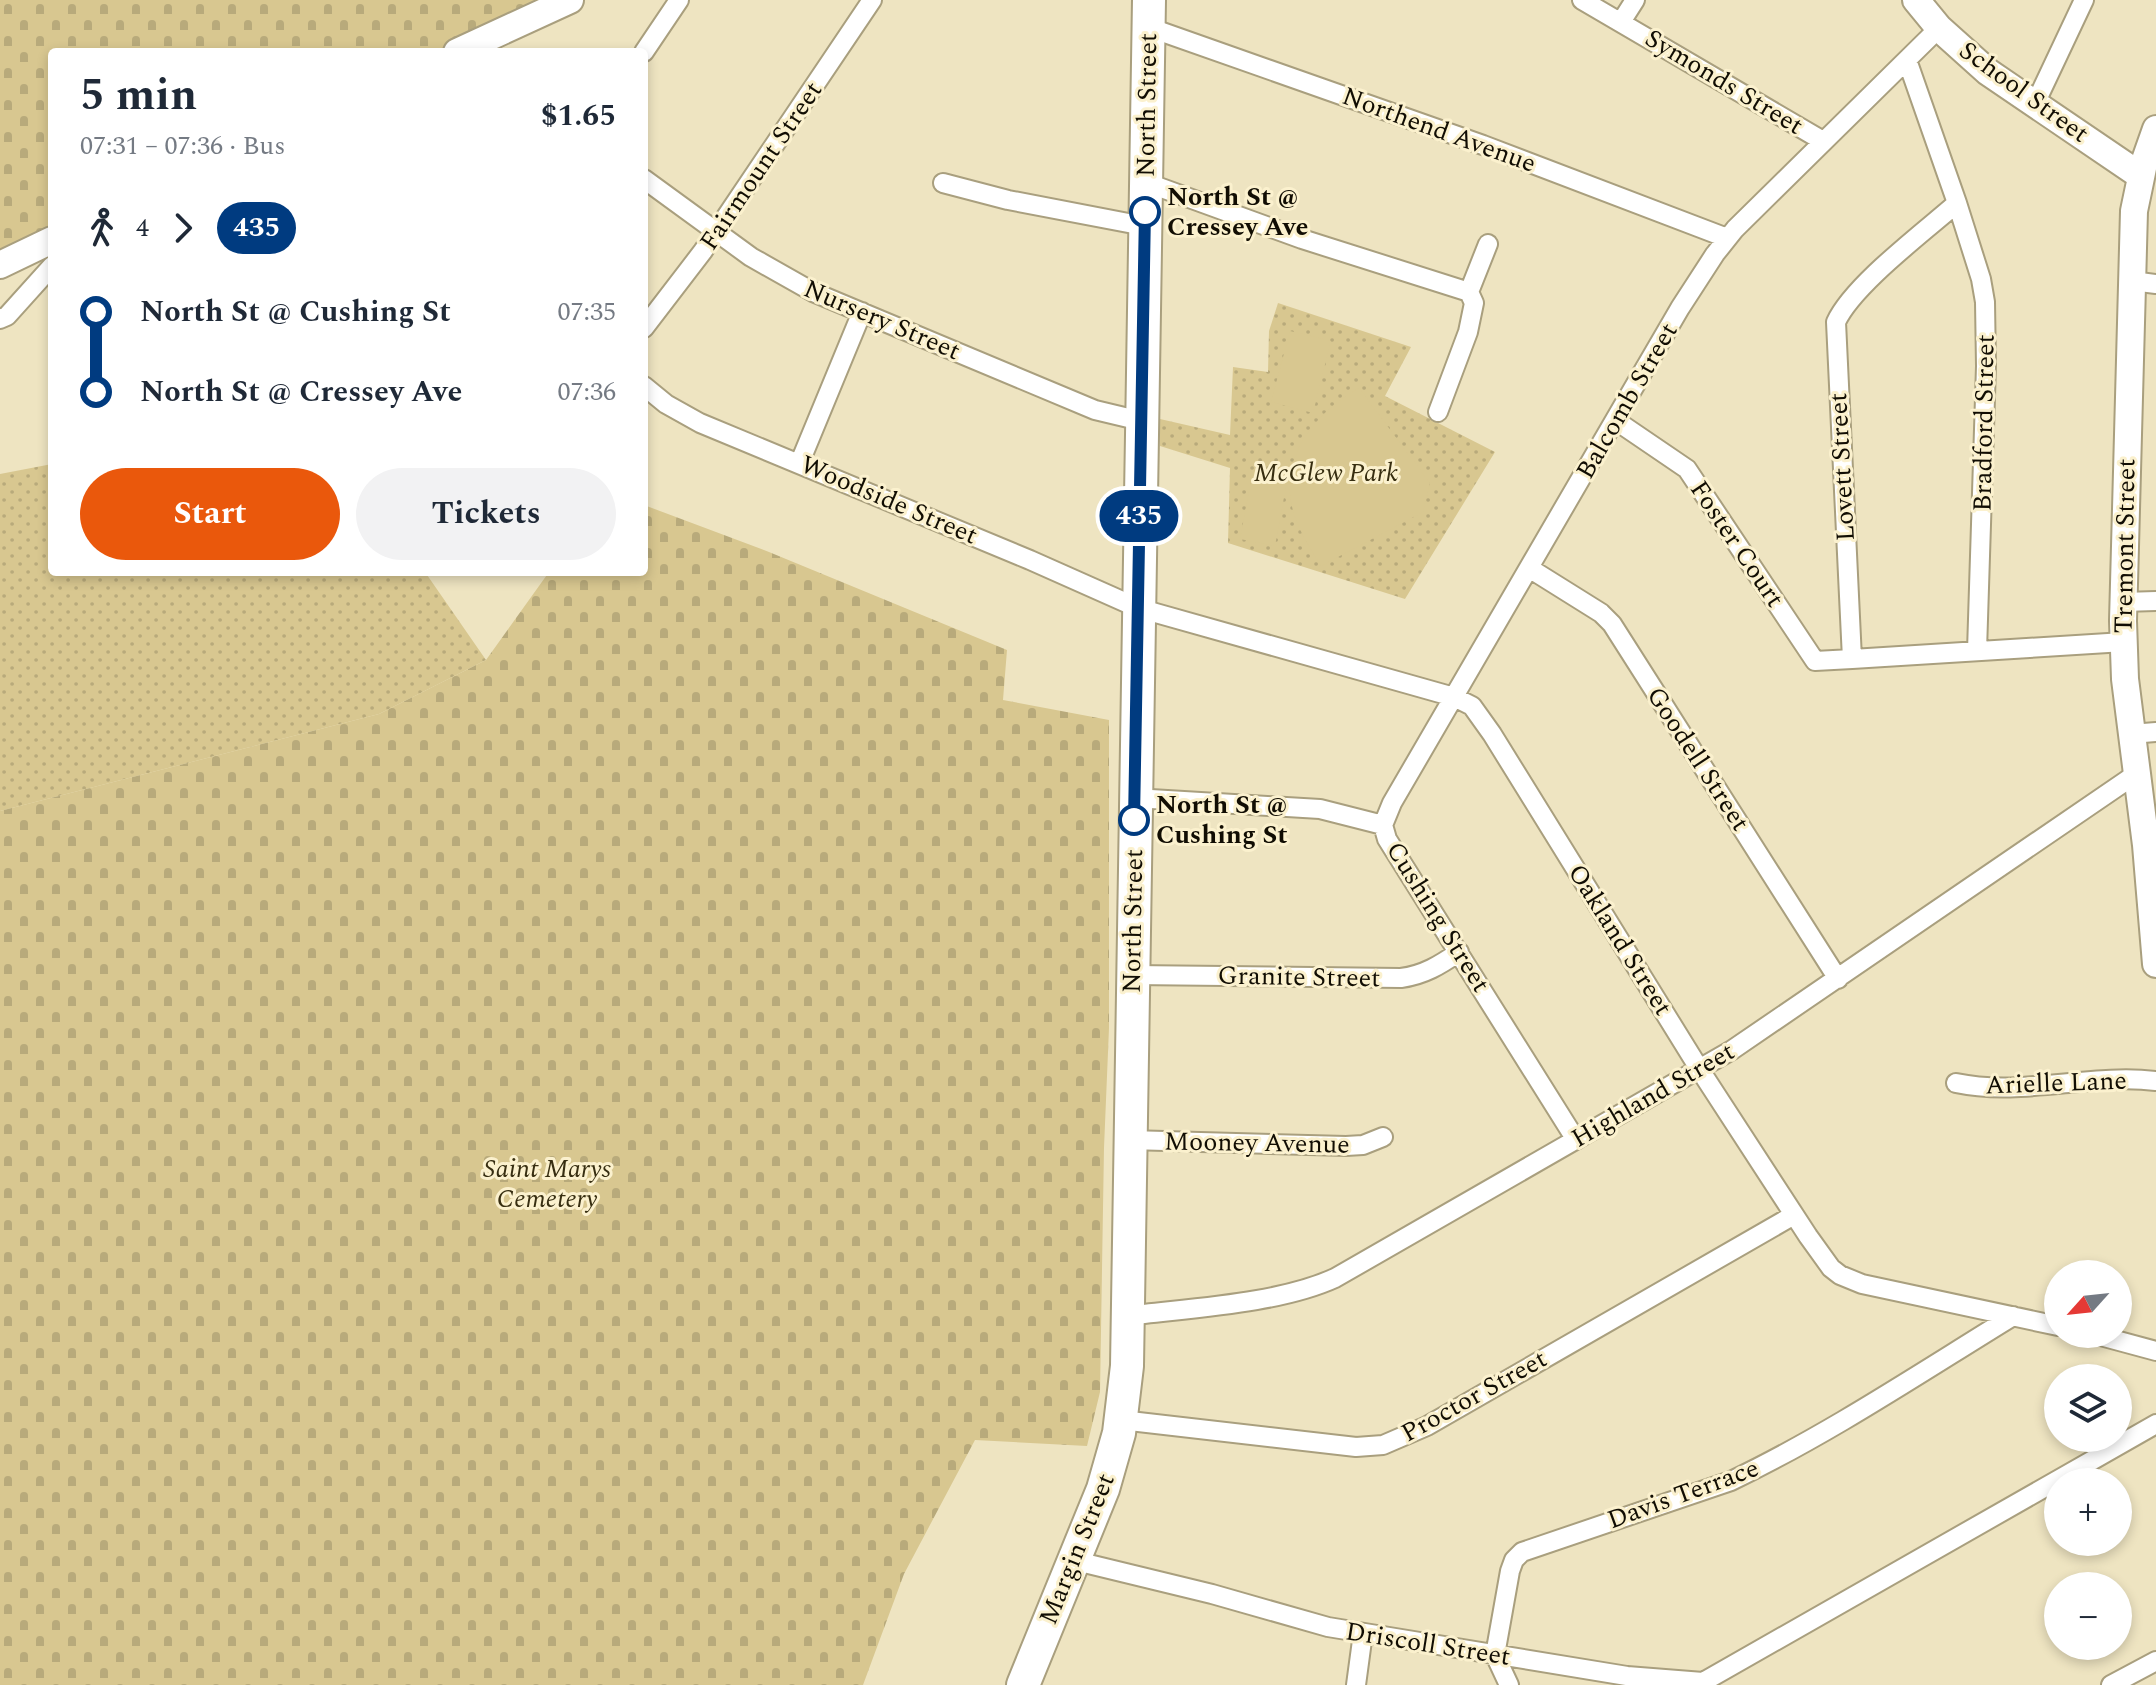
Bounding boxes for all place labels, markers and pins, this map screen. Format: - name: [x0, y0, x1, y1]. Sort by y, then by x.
- place label: North St @ Cressey Ave: [1167, 177, 1308, 247]
- marker: North St @ Cressey Ave: [1130, 197, 1160, 227]
- place label: North St @ Cushing St: [1156, 785, 1287, 855]
- marker: North St @ Cushing St: [1119, 805, 1149, 835]

